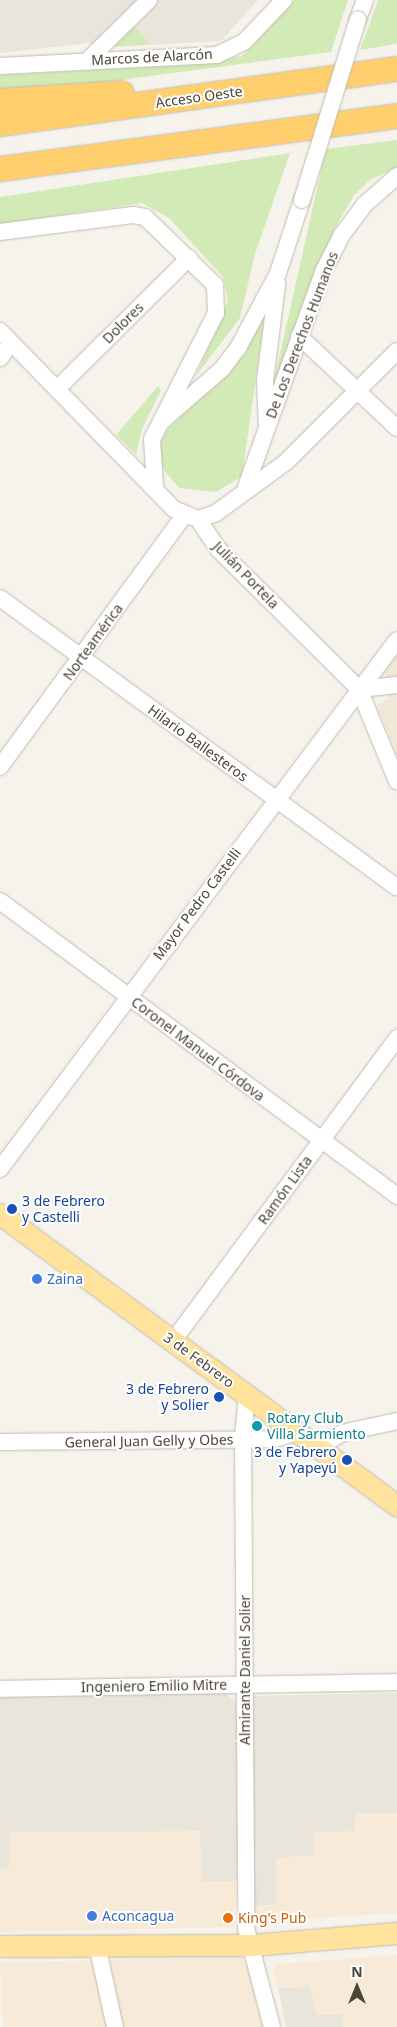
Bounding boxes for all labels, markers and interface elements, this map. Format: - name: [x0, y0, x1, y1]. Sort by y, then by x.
- street label: Marcos de Alarcón: [91, 45, 213, 69]
- street label: Acceso Oeste: [154, 83, 244, 111]
- street label: De Los Derechos Humanos: [262, 249, 342, 421]
- street label: Dolores: [99, 299, 147, 347]
- street label: Julián Portela: [210, 538, 282, 612]
- street label: Norteamérica: [60, 600, 126, 684]
- street label: Hilario Ballesteros: [145, 701, 251, 785]
- street label: Mayor Pedro Castelli: [150, 845, 244, 963]
- street label: Coronel Manuel Córdova: [128, 993, 268, 1105]
- street label: Ramón Lista: [254, 1152, 316, 1228]
- place label: 3 de Febrero y Castelli: [22, 1193, 105, 1226]
- marker: 3 de Febrero y Castelli: [6, 1203, 18, 1215]
- place label: Zaina: [47, 1271, 83, 1287]
- marker: Zaina: [31, 1273, 43, 1285]
- street label: 3 de Febrero: [161, 1329, 237, 1391]
- place label: 3 de Febrero y Solier: [126, 1381, 209, 1414]
- marker: 3 de Febrero y Solier: [213, 1391, 225, 1403]
- place label: Rotary Club Villa Sarmiento: [267, 1410, 366, 1442]
- marker: Rotary Club Villa Sarmiento: [251, 1420, 263, 1432]
- street label: General Juan Gelly y Obes: [64, 1431, 234, 1451]
- place label: 3 de Febrero y Yapeyú: [254, 1444, 337, 1476]
- marker: 3 de Febrero y Yapeyú: [341, 1454, 353, 1466]
- street label: Almirante Daniel Solier: [237, 1595, 253, 1745]
- street label: Ingeniero Emilio Mitre: [81, 1676, 227, 1696]
- place label: Aconcagua: [102, 1908, 174, 1924]
- marker: Aconcagua: [86, 1910, 98, 1922]
- place label: King's Pub: [238, 1910, 306, 1926]
- marker: King's Pub: [222, 1912, 234, 1924]
- north arrow: [332, 1962, 382, 2012]
- text: N: [351, 1962, 363, 1981]

